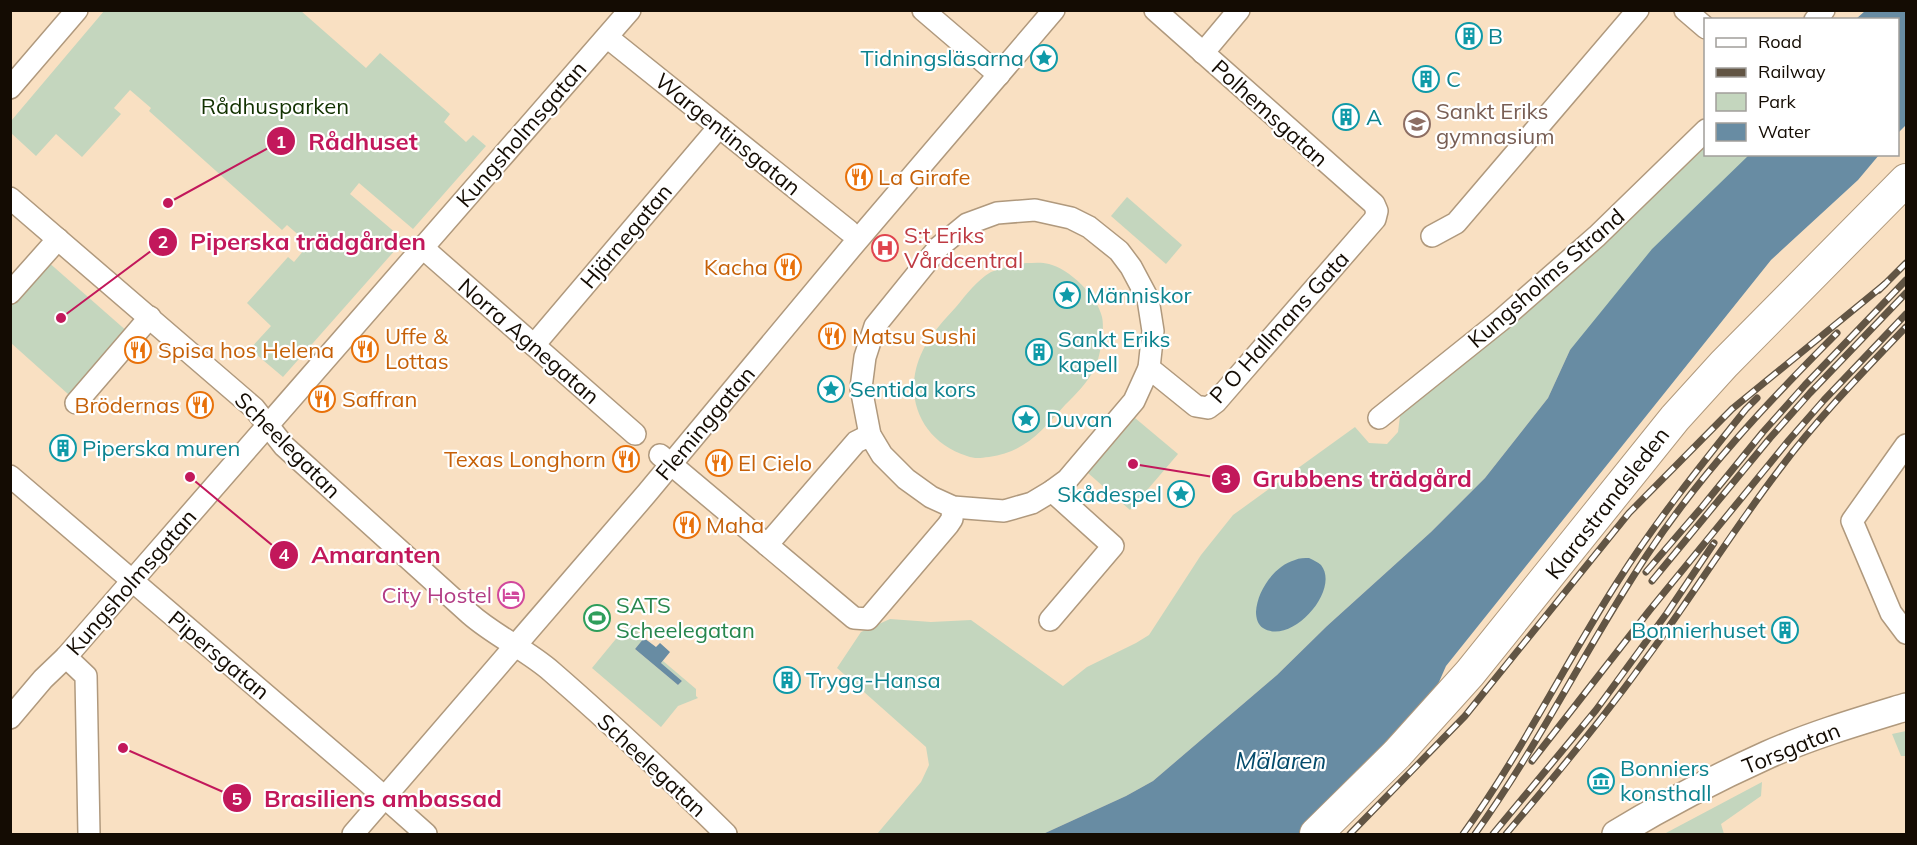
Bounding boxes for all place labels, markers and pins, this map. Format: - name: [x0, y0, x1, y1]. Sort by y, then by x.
- building icon: B: [1454, 21, 1484, 51]
- place label: B: [1488, 22, 1503, 50]
- place icon: Tidningsläsarna: [1029, 43, 1059, 73]
- place label: Tidningsläsarna: [860, 44, 1024, 72]
- building icon: C: [1411, 64, 1441, 94]
- place label: C: [1446, 65, 1461, 93]
- place label: Sankt Eriks gymnasium: [1436, 97, 1555, 150]
- building icon: A: [1331, 102, 1361, 132]
- place label: A: [1366, 103, 1382, 131]
- school or university icon: Sankt Eriks gymnasium: [1402, 109, 1432, 139]
- callout: Rådhuset: [266, 120, 430, 162]
- restaurant icon: La Girafe: [844, 162, 874, 192]
- place label: La Girafe: [878, 163, 970, 191]
- callout: Piperska trädgården: [148, 221, 438, 263]
- place label: S:t Eriks Vårdcentral: [904, 221, 1023, 274]
- hospital icon: S:t Eriks Vårdcentral: [870, 233, 900, 263]
- restaurant icon: Kacha: [773, 252, 803, 282]
- place label: Kacha: [704, 253, 768, 281]
- place icon: Människor: [1052, 280, 1082, 310]
- place label: Människor: [1086, 281, 1192, 309]
- restaurant icon: Matsu Sushi: [817, 321, 847, 351]
- place label: Uffe & Lottas: [385, 322, 449, 375]
- place label: Matsu Sushi: [852, 322, 977, 350]
- place label: Sankt Eriks kapell: [1058, 325, 1171, 378]
- restaurant icon: Uffe & Lottas: [350, 334, 380, 364]
- restaurant icon: Spisa hos Helena: [123, 335, 153, 365]
- place label: Spisa hos Helena: [158, 336, 334, 364]
- building icon: Sankt Eriks kapell: [1024, 337, 1054, 367]
- place icon: Sentida kors: [816, 374, 846, 404]
- place label: Sentida kors: [850, 375, 976, 403]
- restaurant icon: Saffran: [307, 384, 337, 414]
- place label: Saffran: [342, 385, 417, 413]
- restaurant icon: Brödernas: [185, 390, 215, 420]
- place label: Brödernas: [74, 391, 180, 419]
- place icon: Duvan: [1011, 404, 1041, 434]
- place label: Duvan: [1046, 405, 1113, 433]
- building icon: Piperska muren: [48, 433, 78, 463]
- place label: Piperska muren: [82, 434, 240, 462]
- restaurant icon: Texas Longhorn: [611, 444, 641, 474]
- place label: Texas Longhorn: [444, 445, 606, 473]
- restaurant icon: El Cielo: [704, 448, 734, 478]
- place label: El Cielo: [738, 449, 812, 477]
- callout: Grubbens trädgård: [1211, 458, 1484, 500]
- place icon: Skådespel: [1166, 479, 1196, 509]
- place label: Skådespel: [1057, 480, 1162, 508]
- restaurant icon: Maha: [672, 510, 702, 540]
- place label: Maha: [706, 511, 764, 539]
- callout: Amaranten: [269, 534, 453, 576]
- hotel icon: City Hostel: [496, 580, 526, 610]
- place label: City Hostel: [381, 581, 492, 609]
- place label: SATS Scheelegatan: [616, 591, 755, 644]
- sports icon: SATS Scheelegatan: [582, 603, 612, 633]
- building icon: Bonnierhuset: [1770, 615, 1800, 645]
- place label: Bonnierhuset: [1631, 616, 1766, 644]
- building icon: Trygg-Hansa: [772, 665, 802, 695]
- place label: Trygg-Hansa: [806, 666, 941, 694]
- place label: Bonniers konsthall: [1620, 754, 1712, 807]
- museum icon: Bonniers konsthall: [1586, 766, 1616, 796]
- callout: Brasiliens ambassad: [222, 777, 514, 819]

